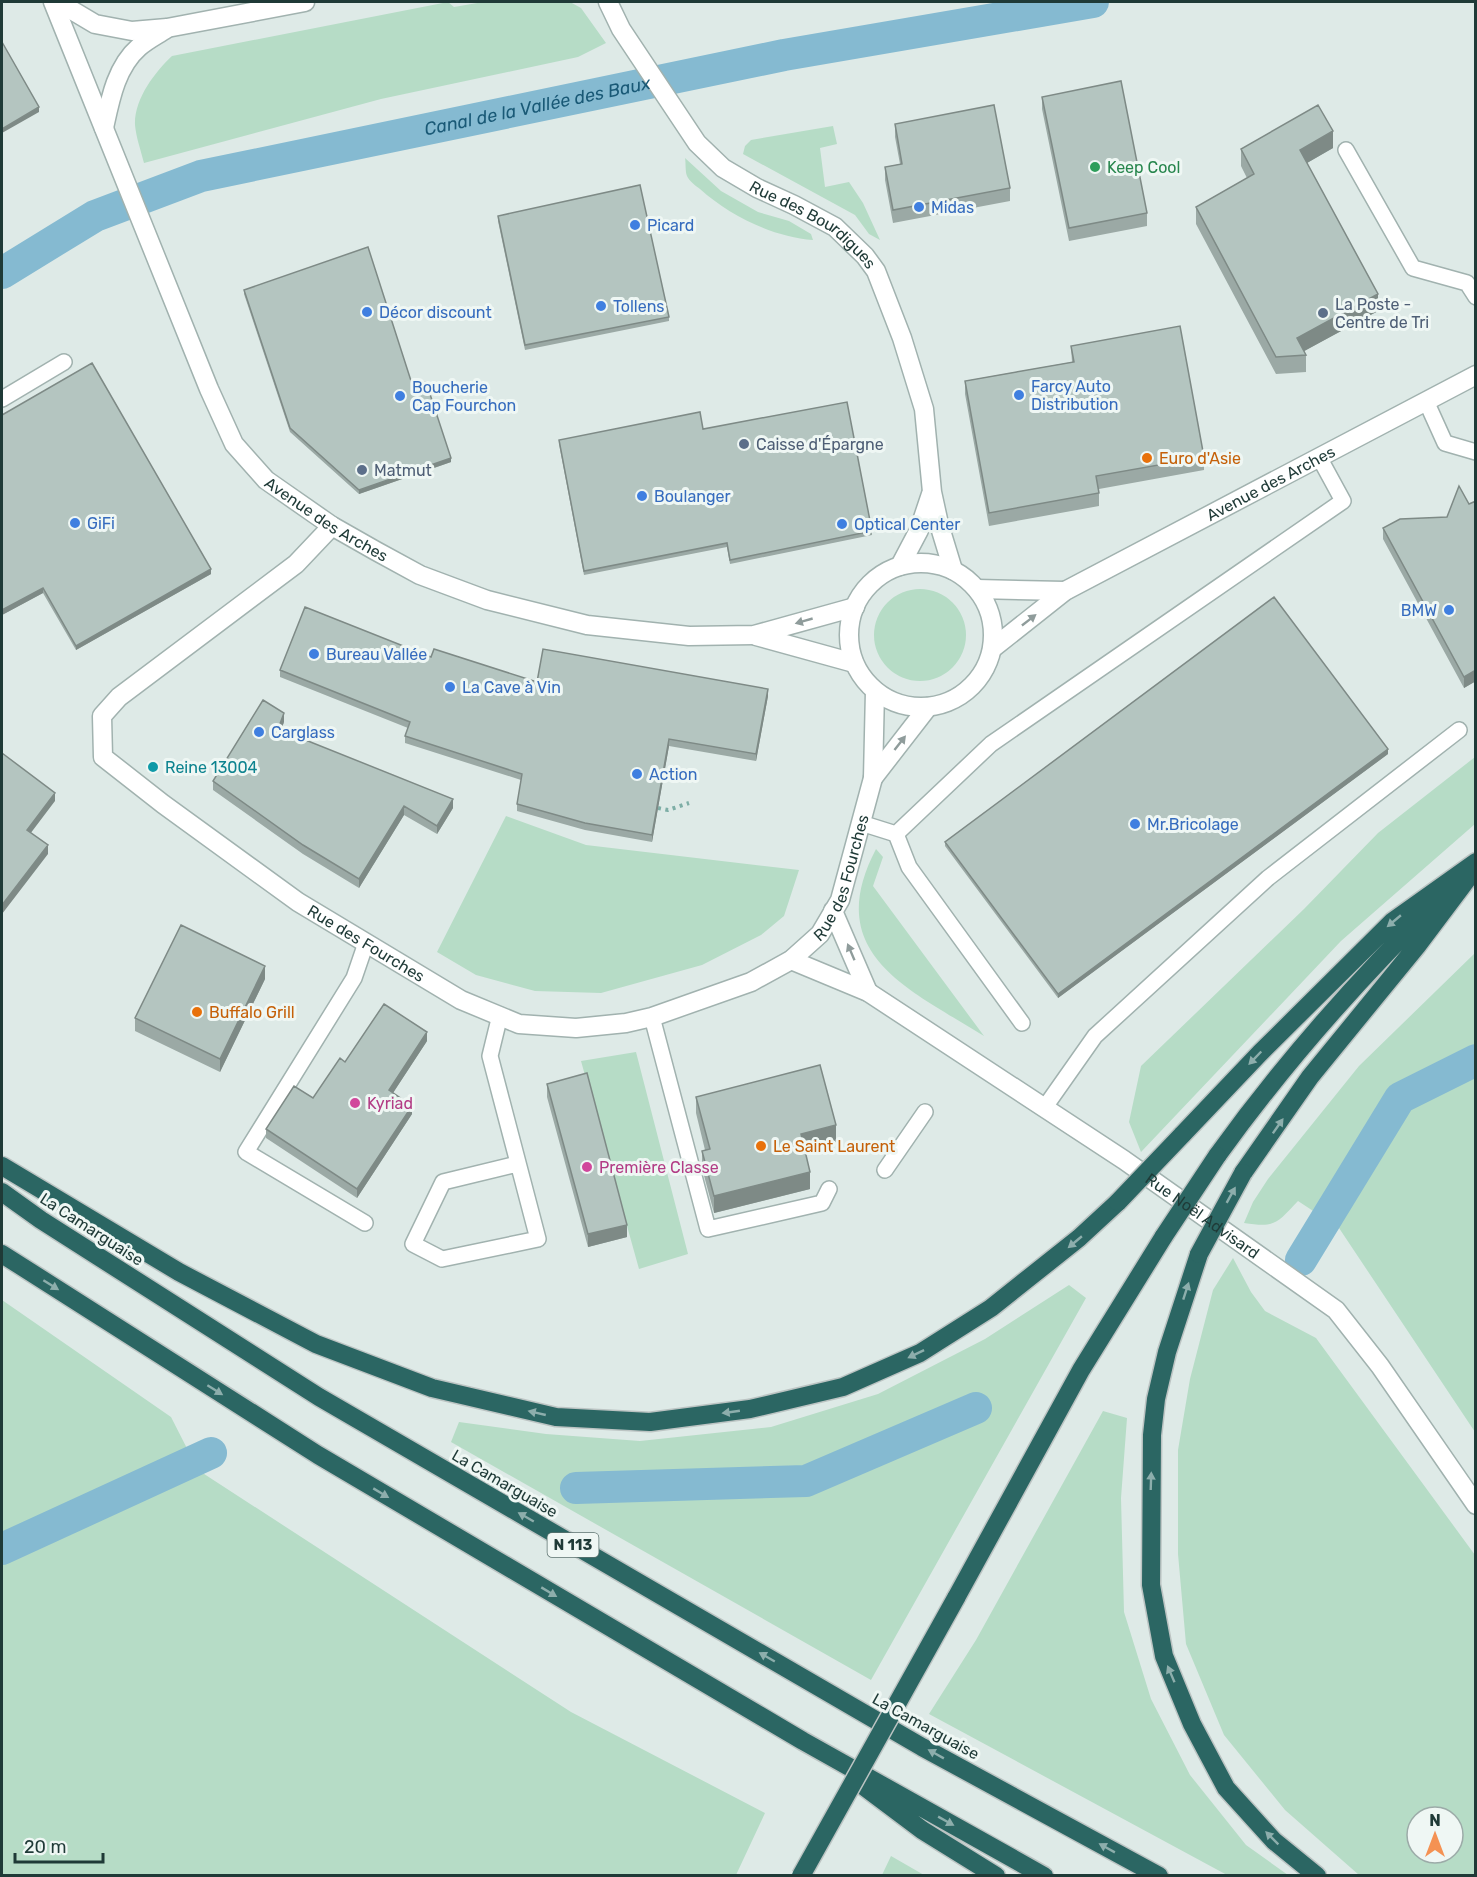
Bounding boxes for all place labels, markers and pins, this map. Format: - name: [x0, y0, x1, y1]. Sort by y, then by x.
- place label: Keep Cool: [1107, 158, 1180, 177]
- marker: Keep Cool: [1088, 160, 1102, 174]
- place label: Midas: [931, 198, 974, 217]
- marker: Midas: [912, 200, 926, 214]
- place label: Picard: [647, 216, 694, 235]
- marker: Picard: [628, 218, 642, 232]
- place label: La Poste - Centre de Tri: [1335, 295, 1429, 332]
- place label: Tollens: [613, 297, 665, 316]
- marker: Tollens: [594, 299, 608, 313]
- place label: Décor discount: [379, 303, 492, 322]
- marker: Décor discount: [360, 305, 374, 319]
- marker: La Poste - Centre de Tri: [1316, 306, 1330, 320]
- place label: Farcy Auto Distribution: [1031, 377, 1118, 414]
- place label: Boucherie Cap Fourchon: [412, 378, 516, 415]
- marker: Farcy Auto Distribution: [1012, 388, 1026, 402]
- marker: Boucherie Cap Fourchon: [393, 389, 407, 403]
- place label: Caisse d'Épargne: [756, 435, 884, 454]
- marker: Caisse d'Épargne: [737, 437, 751, 451]
- place label: Euro d'Asie: [1159, 449, 1241, 468]
- marker: Euro d'Asie: [1140, 451, 1154, 465]
- place label: Matmut: [374, 461, 432, 480]
- marker: Matmut: [355, 463, 369, 477]
- place label: Boulanger: [654, 487, 731, 506]
- marker: Boulanger: [635, 489, 649, 503]
- place label: GiFi: [87, 514, 115, 533]
- place label: Optical Center: [854, 515, 960, 534]
- marker: GiFi: [68, 516, 82, 530]
- marker: Optical Center: [835, 517, 849, 531]
- place label: BMW: [1401, 601, 1437, 620]
- marker: BMW: [1442, 603, 1456, 617]
- place label: Bureau Vallée: [326, 645, 427, 664]
- marker: Bureau Vallée: [307, 647, 321, 661]
- place label: La Cave à Vin: [462, 678, 561, 697]
- marker: La Cave à Vin: [443, 680, 457, 694]
- place label: Carglass: [271, 723, 335, 742]
- marker: Carglass: [252, 725, 266, 739]
- place label: Reine 13004: [165, 758, 258, 777]
- marker: Reine 13004: [146, 760, 160, 774]
- place label: Action: [649, 765, 697, 784]
- marker: Action: [630, 767, 644, 781]
- place label: Mr.Bricolage: [1147, 815, 1239, 834]
- marker: Mr.Bricolage: [1128, 817, 1142, 831]
- place label: Buffalo Grill: [209, 1003, 295, 1022]
- marker: Buffalo Grill: [190, 1005, 204, 1019]
- place label: Kyriad: [367, 1094, 413, 1113]
- marker: Kyriad: [348, 1096, 362, 1110]
- place label: Le Saint Laurent: [773, 1137, 895, 1156]
- marker: Le Saint Laurent: [754, 1139, 768, 1153]
- place label: Première Classe: [599, 1158, 719, 1177]
- marker: Première Classe: [580, 1160, 594, 1174]

